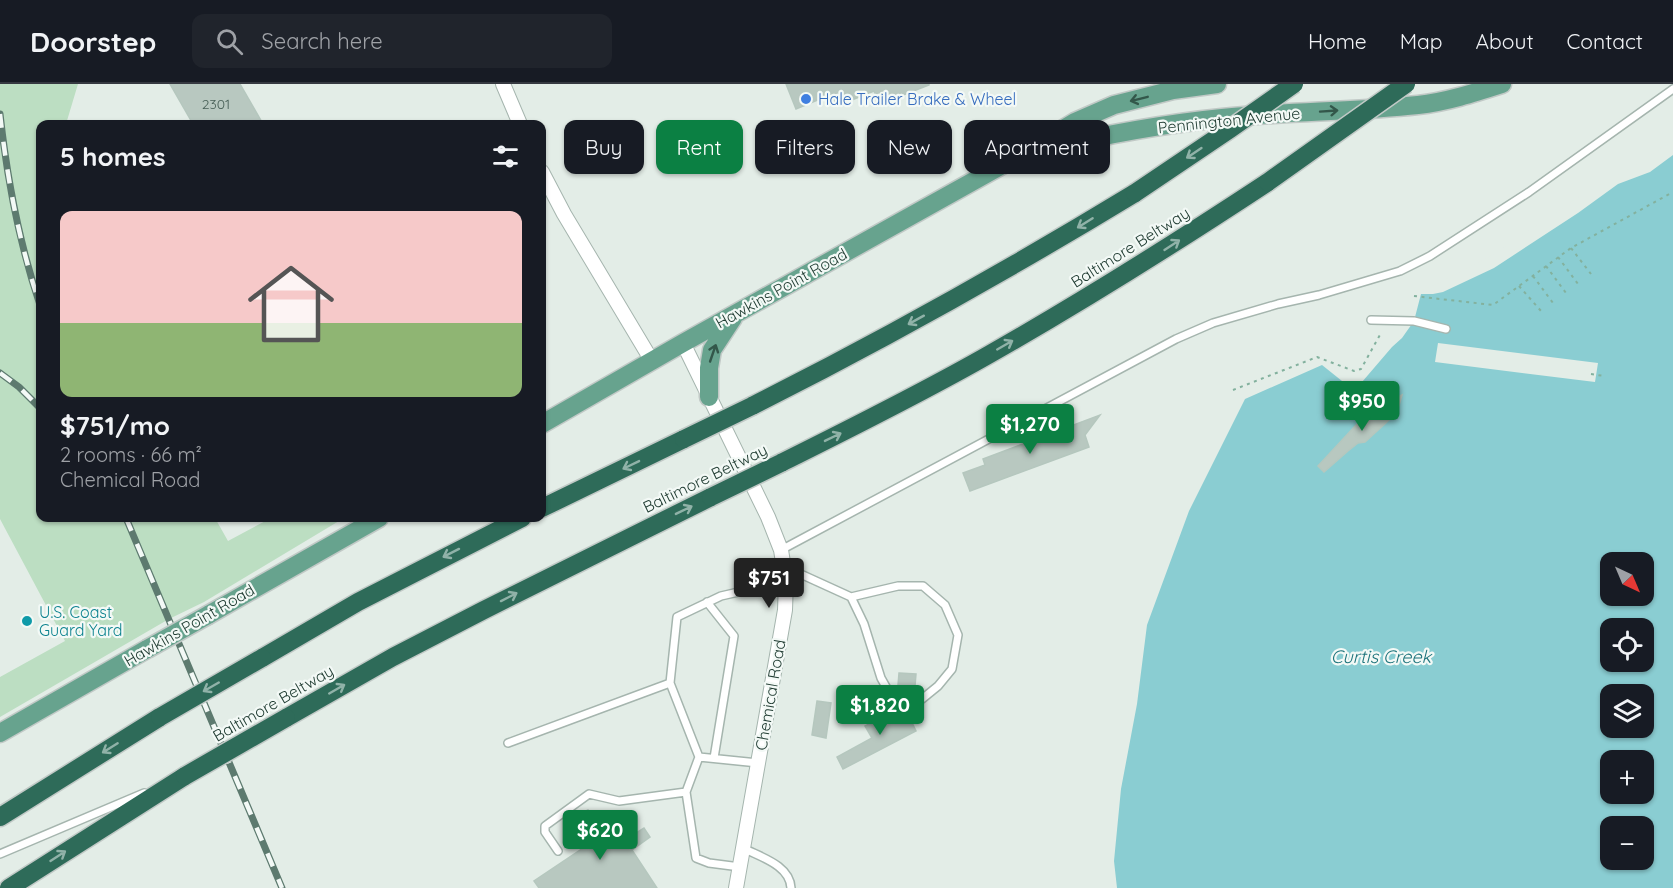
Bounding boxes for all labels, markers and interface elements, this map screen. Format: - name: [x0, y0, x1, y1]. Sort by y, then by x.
- search box: [192, 14, 612, 68]
- text: Doorstep: [30, 24, 156, 59]
- icon: search: [213, 25, 246, 58]
- text: Search here: [261, 27, 383, 55]
- text: Home: [1308, 28, 1367, 54]
- text: Map: [1400, 28, 1443, 54]
- text: About: [1476, 28, 1534, 54]
- text: Contact: [1567, 28, 1643, 54]
- place label: Hale Trailer Brake & Wheel: [818, 89, 1016, 109]
- marker: Hale Trailer Brake & Wheel: [799, 92, 813, 106]
- one-way arrow: [1130, 93, 1149, 105]
- house number: 2301: [202, 95, 230, 113]
- street label: Pennington Avenue: [1157, 103, 1301, 137]
- one-way arrow: [1318, 105, 1338, 116]
- chip: Buy: [564, 120, 644, 174]
- chip: Rent: [656, 120, 743, 174]
- chip: Filters: [755, 120, 855, 174]
- chip: New: [867, 120, 952, 174]
- chip: Apartment: [964, 120, 1110, 174]
- text: 5 homes: [60, 140, 166, 173]
- icon: filters: [489, 140, 522, 173]
- one-way arrow: [1186, 147, 1203, 159]
- street label: Baltimore Beltway: [1067, 202, 1193, 292]
- one-way arrow: [1077, 218, 1094, 230]
- one-way arrow: [1163, 238, 1180, 250]
- street label: Hawkins Point Road: [712, 244, 850, 332]
- icon: home: [237, 250, 345, 358]
- one-way arrow: [908, 315, 926, 326]
- one-way arrow: [996, 339, 1013, 351]
- one-way arrow: [709, 344, 720, 362]
- pin: $950: [1326, 381, 1398, 432]
- text: $950: [1338, 388, 1386, 413]
- pin: $1,270: [981, 404, 1079, 455]
- text: $751/mo: [60, 409, 170, 442]
- text: $1,270: [1000, 411, 1060, 436]
- one-way arrow: [824, 431, 842, 442]
- street label: Baltimore Beltway: [639, 439, 771, 517]
- text: 2 rooms · 66 m²: [60, 442, 202, 467]
- one-way arrow: [622, 459, 640, 471]
- text: Chemical Road: [60, 467, 200, 492]
- one-way arrow: [675, 504, 693, 516]
- one-way arrow: [443, 548, 461, 559]
- north arrow: [1600, 552, 1654, 606]
- map controls: [1600, 552, 1654, 870]
- pin: $751: [733, 558, 805, 609]
- text: $751: [748, 565, 790, 590]
- street label: Hawkins Point Road: [120, 579, 258, 671]
- one-way arrow: [500, 591, 518, 602]
- place label: U.S. Coast Guard Yard: [39, 602, 122, 640]
- marker: U.S. Coast Guard Yard: [20, 614, 34, 628]
- button: locate: [1600, 618, 1654, 672]
- street label: Chemical Road: [750, 638, 790, 752]
- water label: Curtis Creek: [1331, 645, 1433, 668]
- street label: Baltimore Beltway: [209, 660, 337, 746]
- one-way arrow: [203, 682, 220, 694]
- one-way arrow: [328, 682, 345, 694]
- button: layers: [1600, 684, 1654, 738]
- pin: $1,820: [831, 685, 929, 736]
- text: $1,820: [850, 692, 910, 717]
- one-way arrow: [102, 742, 119, 754]
- button: +: [1600, 750, 1654, 804]
- pin: $620: [564, 810, 636, 861]
- button: −: [1600, 816, 1654, 870]
- text: $620: [577, 817, 623, 842]
- one-way arrow: [50, 850, 66, 862]

